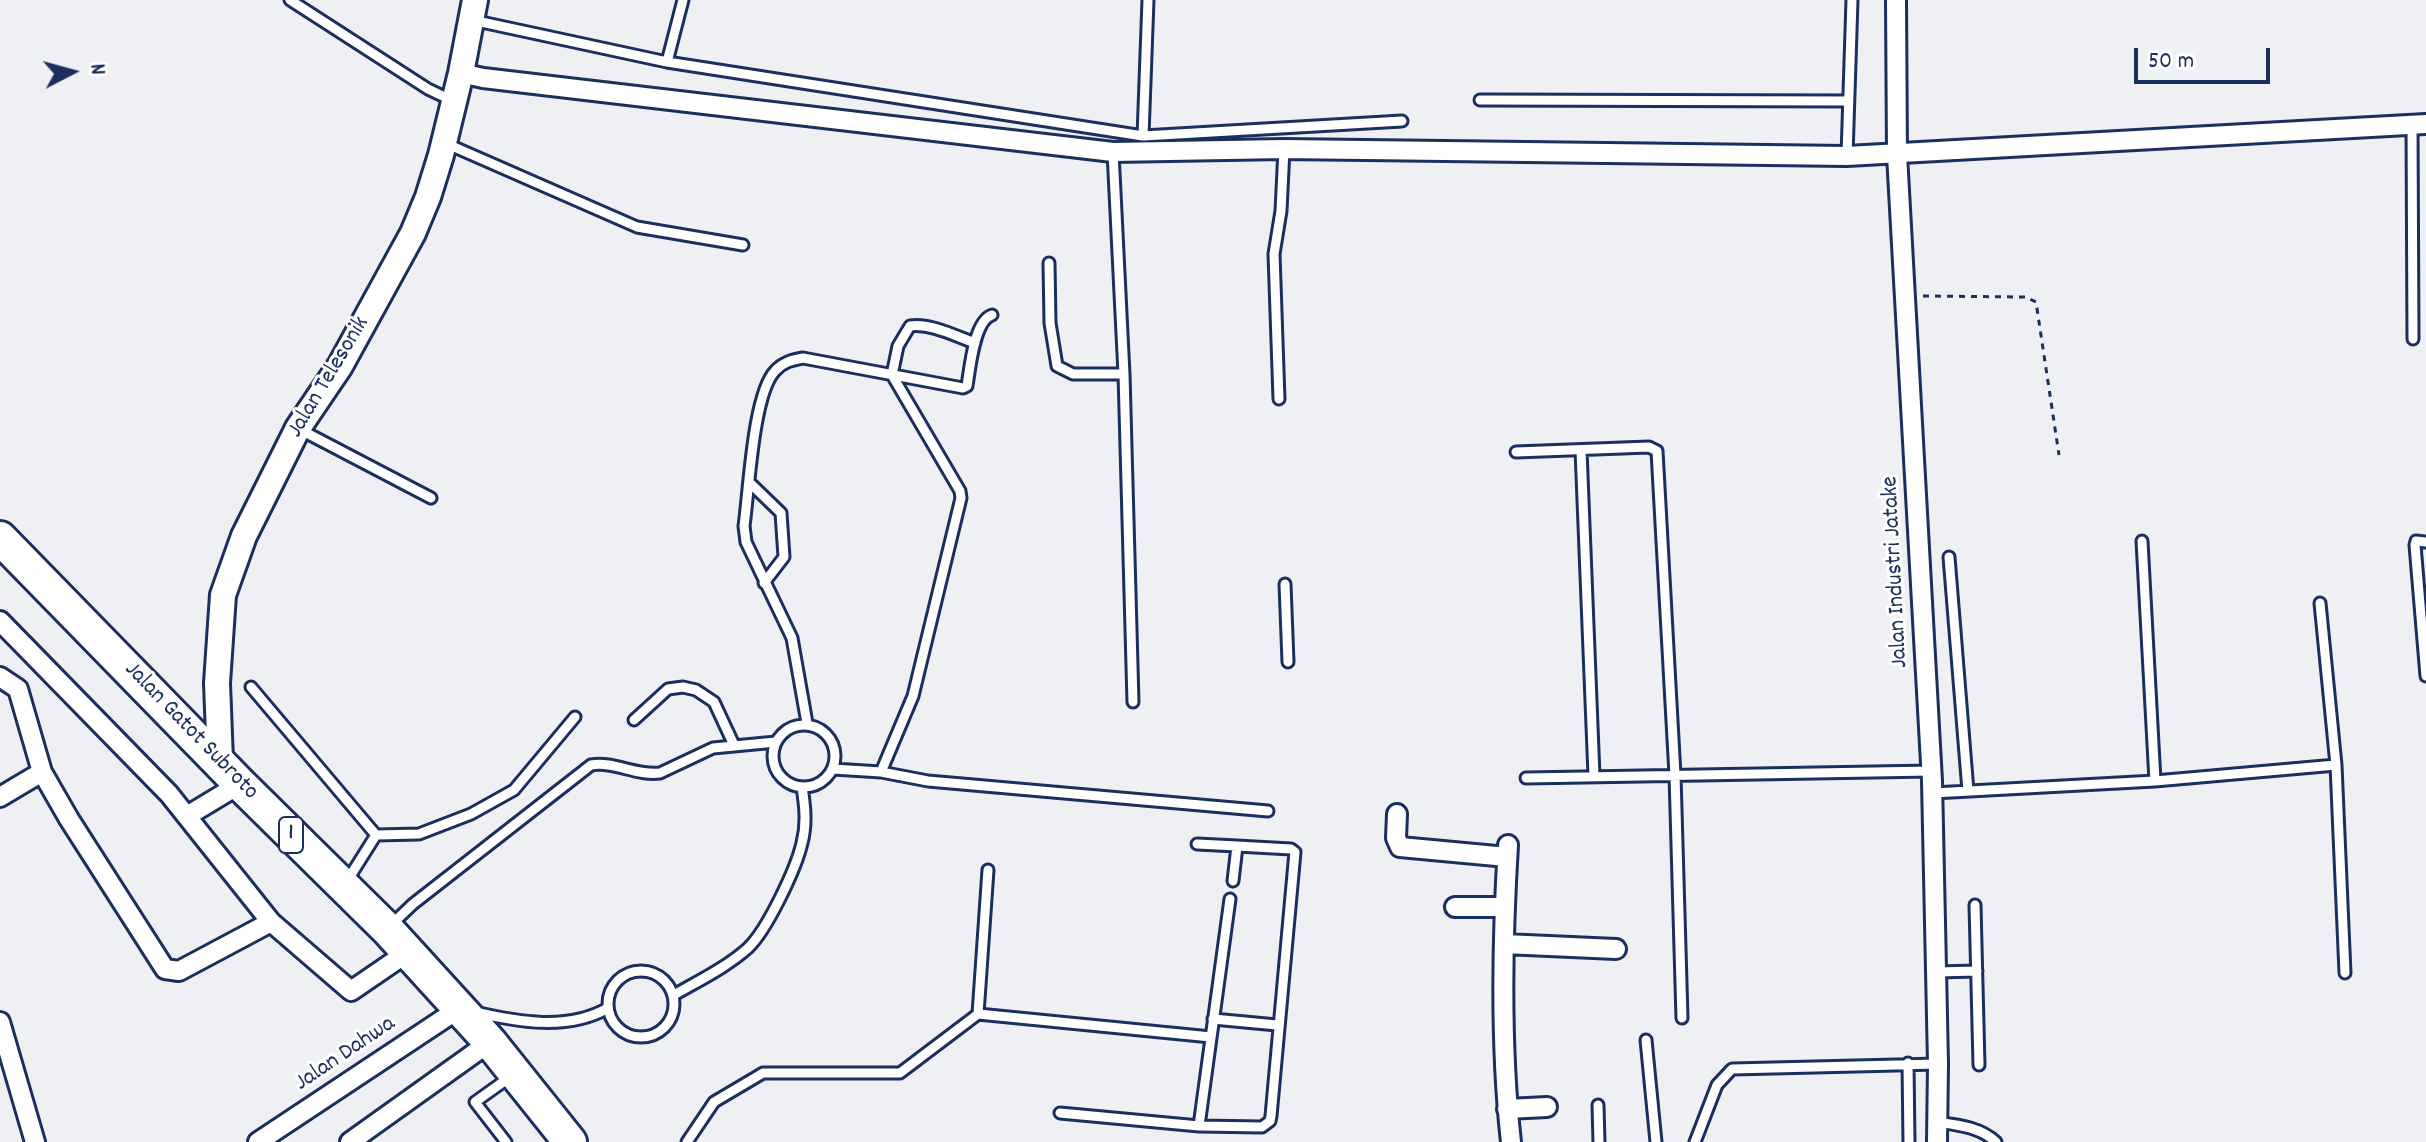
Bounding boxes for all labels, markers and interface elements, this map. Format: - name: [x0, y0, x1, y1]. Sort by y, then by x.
- north arrow: [32, 32, 112, 112]
- scale bar: [2138, 32, 2274, 82]
- text: 50 m: [2148, 45, 2194, 79]
- text: N: [80, 62, 112, 76]
- street label: Jalan Telesonik: [283, 312, 377, 444]
- street label: Jalan Industri Jatake: [1878, 475, 1916, 669]
- street label: Jalan Gatot Subroto: [117, 657, 263, 807]
- road number: 1: [279, 817, 303, 853]
- street label: Jalan Dahwa: [290, 1011, 402, 1099]

